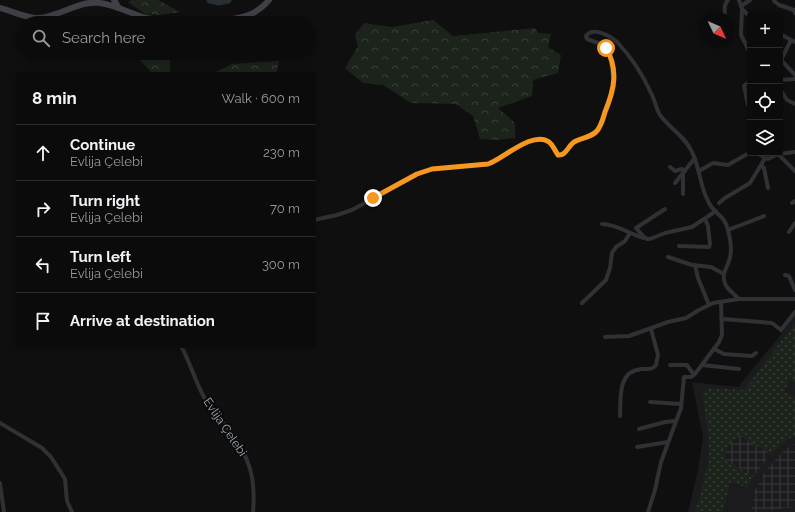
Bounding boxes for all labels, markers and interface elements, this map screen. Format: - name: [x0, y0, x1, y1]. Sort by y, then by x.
- north arrow: [699, 12, 735, 48]
- map controls: [747, 12, 783, 156]
- button: +: [747, 12, 783, 48]
- search box: [16, 16, 316, 60]
- icon: search: [30, 27, 52, 49]
- text: Search here: [62, 29, 145, 47]
- route start: [597, 39, 615, 57]
- button: −: [747, 48, 783, 84]
- button: locate: [747, 84, 783, 120]
- text: 8 min: [32, 88, 77, 108]
- text: Walk · 600 m: [221, 91, 300, 106]
- button: layers: [747, 120, 783, 156]
- text: Continue: [70, 136, 135, 154]
- icon: ahead: [32, 142, 54, 164]
- text: 230 m: [263, 145, 300, 160]
- text: Evlija Çelebi: [70, 154, 143, 169]
- route end: [364, 189, 382, 207]
- text: Turn right: [70, 192, 140, 210]
- icon: right: [32, 198, 54, 220]
- text: 70 m: [270, 201, 300, 216]
- text: Evlija Çelebi: [70, 210, 143, 225]
- text: Turn left: [70, 248, 131, 266]
- icon: left: [32, 254, 54, 276]
- text: 300 m: [262, 257, 300, 272]
- text: Evlija Çelebi: [70, 266, 143, 281]
- icon: arrive: [32, 310, 54, 332]
- text: Arrive at destination: [70, 312, 215, 330]
- street label: Evlija Çelebi: [200, 395, 250, 459]

